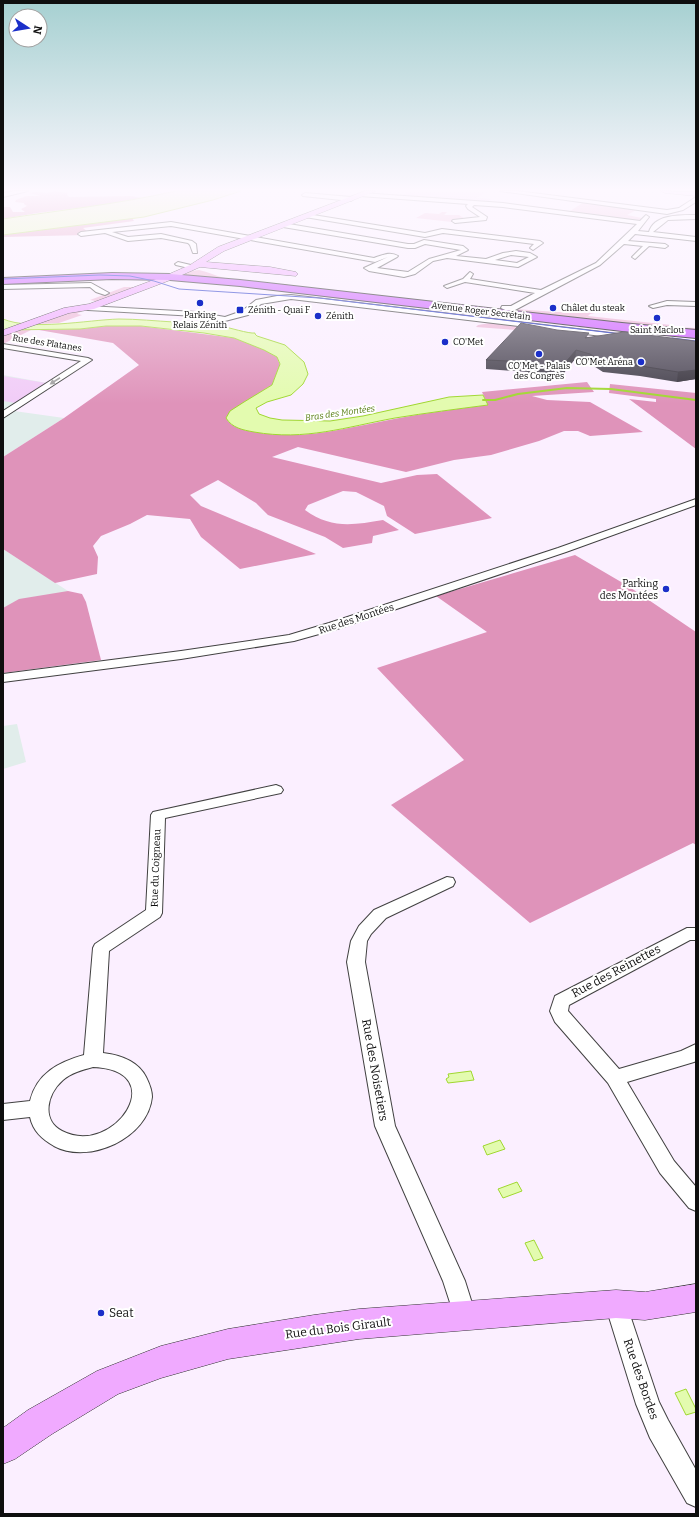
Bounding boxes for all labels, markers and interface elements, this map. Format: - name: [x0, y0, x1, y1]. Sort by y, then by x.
- north arrow: [8, 8, 48, 48]
- text: N: [30, 24, 45, 36]
- marker: Parking Relais Zénith: [195, 298, 205, 308]
- street label: Avenue Roger Secrétain: [431, 300, 531, 322]
- marker: Châlet du steak: [548, 303, 558, 313]
- place label: Châlet du steak: [561, 303, 626, 313]
- marker: Zénith - Quai F: [235, 305, 245, 315]
- place label: Zénith - Quai F: [248, 305, 310, 315]
- place label: Parking Relais Zénith: [173, 310, 228, 330]
- marker: Zénith: [313, 311, 323, 321]
- place label: Zénith: [326, 311, 354, 321]
- marker: Saint Maclou: [652, 313, 662, 323]
- place label: Saint Maclou: [630, 325, 684, 335]
- street label: Rue des Platanes: [12, 333, 82, 353]
- marker: CO'Met: [440, 337, 450, 347]
- place label: CO'Met: [453, 337, 484, 347]
- marker: CO'Met - Palais des Congrès: [534, 349, 544, 359]
- place label: CO'Met Aréna: [575, 357, 633, 367]
- marker: CO'Met Aréna: [636, 357, 646, 367]
- place label: CO'Met - Palais des Congrès: [508, 361, 570, 381]
- one-way arrow: [50, 377, 60, 385]
- water label: Bras des Montées: [304, 403, 376, 423]
- place label: Parking des Montées: [600, 578, 658, 602]
- marker: Parking des Montées: [661, 584, 671, 594]
- street label: Rue des Montées: [317, 601, 396, 637]
- street label: Rue du Coigneau: [149, 829, 163, 907]
- street label: Rue des Reinettes: [569, 942, 663, 1000]
- street label: Rue des Noisetiers: [359, 1018, 391, 1122]
- place label: Seat: [109, 1306, 134, 1320]
- marker: Seat: [96, 1308, 106, 1318]
- street label: Rue du Bois Girault: [284, 1314, 392, 1341]
- street label: Rue des Bordes: [621, 1337, 662, 1422]

